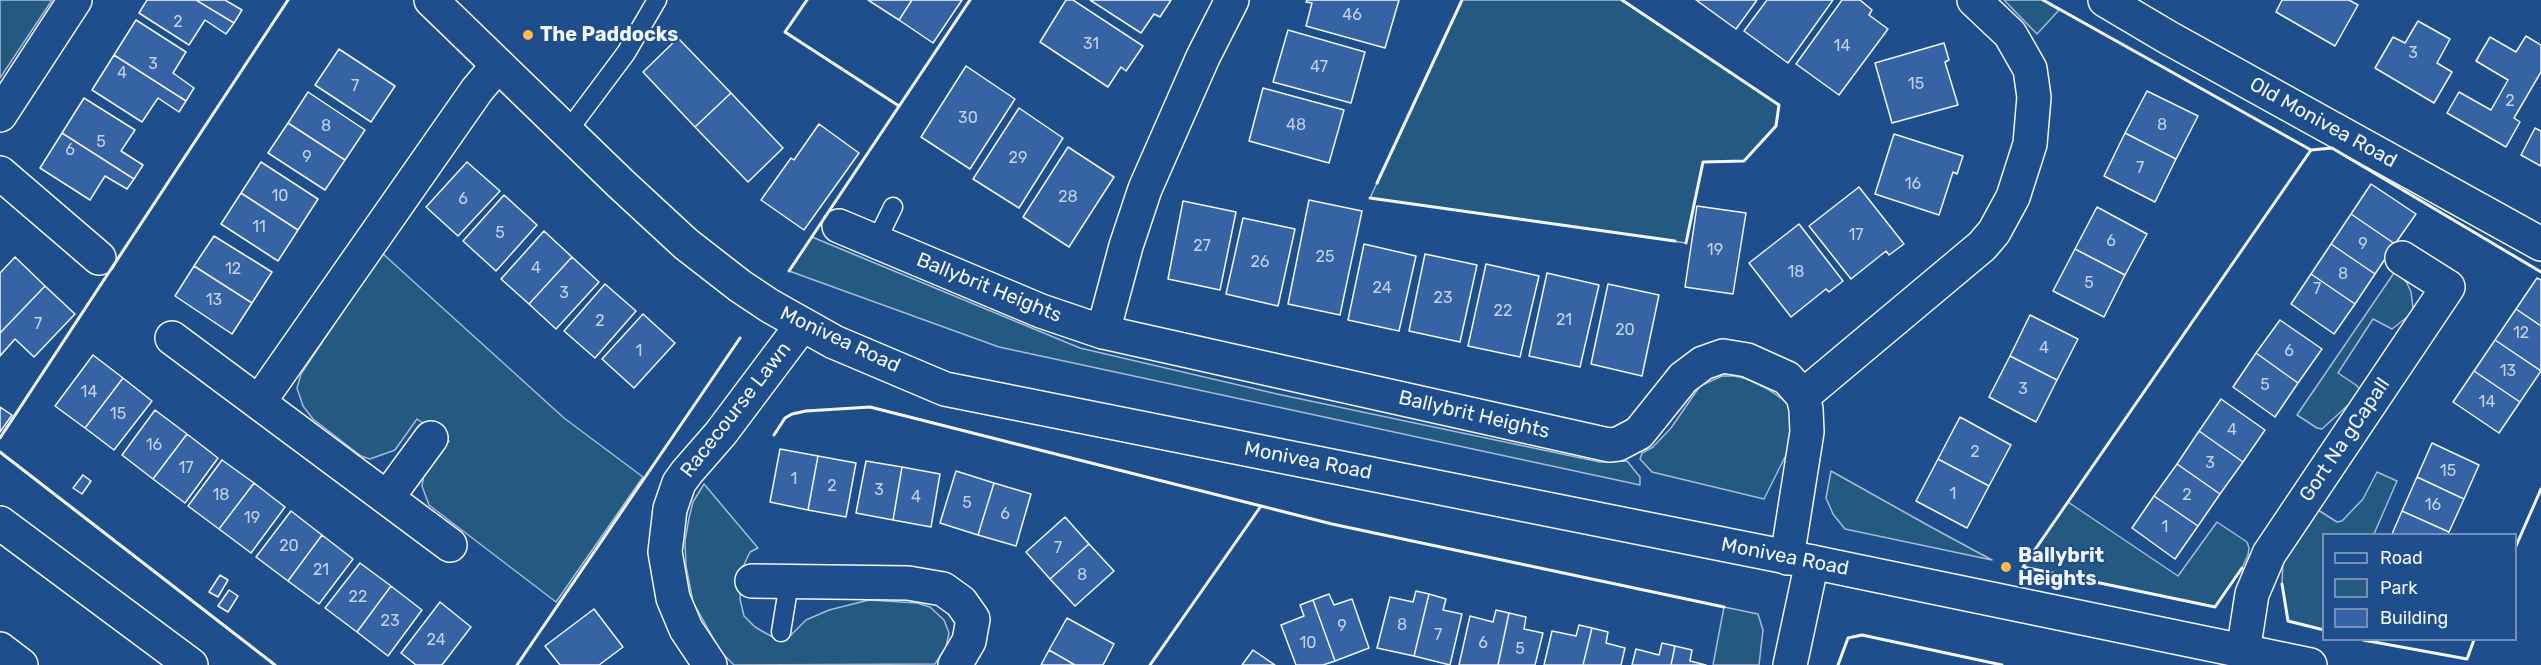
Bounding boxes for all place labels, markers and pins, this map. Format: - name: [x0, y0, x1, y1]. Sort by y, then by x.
- place label: The Paddocks: [540, 23, 678, 47]
- marker: The Paddocks: [521, 28, 535, 42]
- place label: Ballybrit Heights: [2018, 544, 2104, 591]
- marker: Ballybrit Heights: [1999, 560, 2013, 574]

